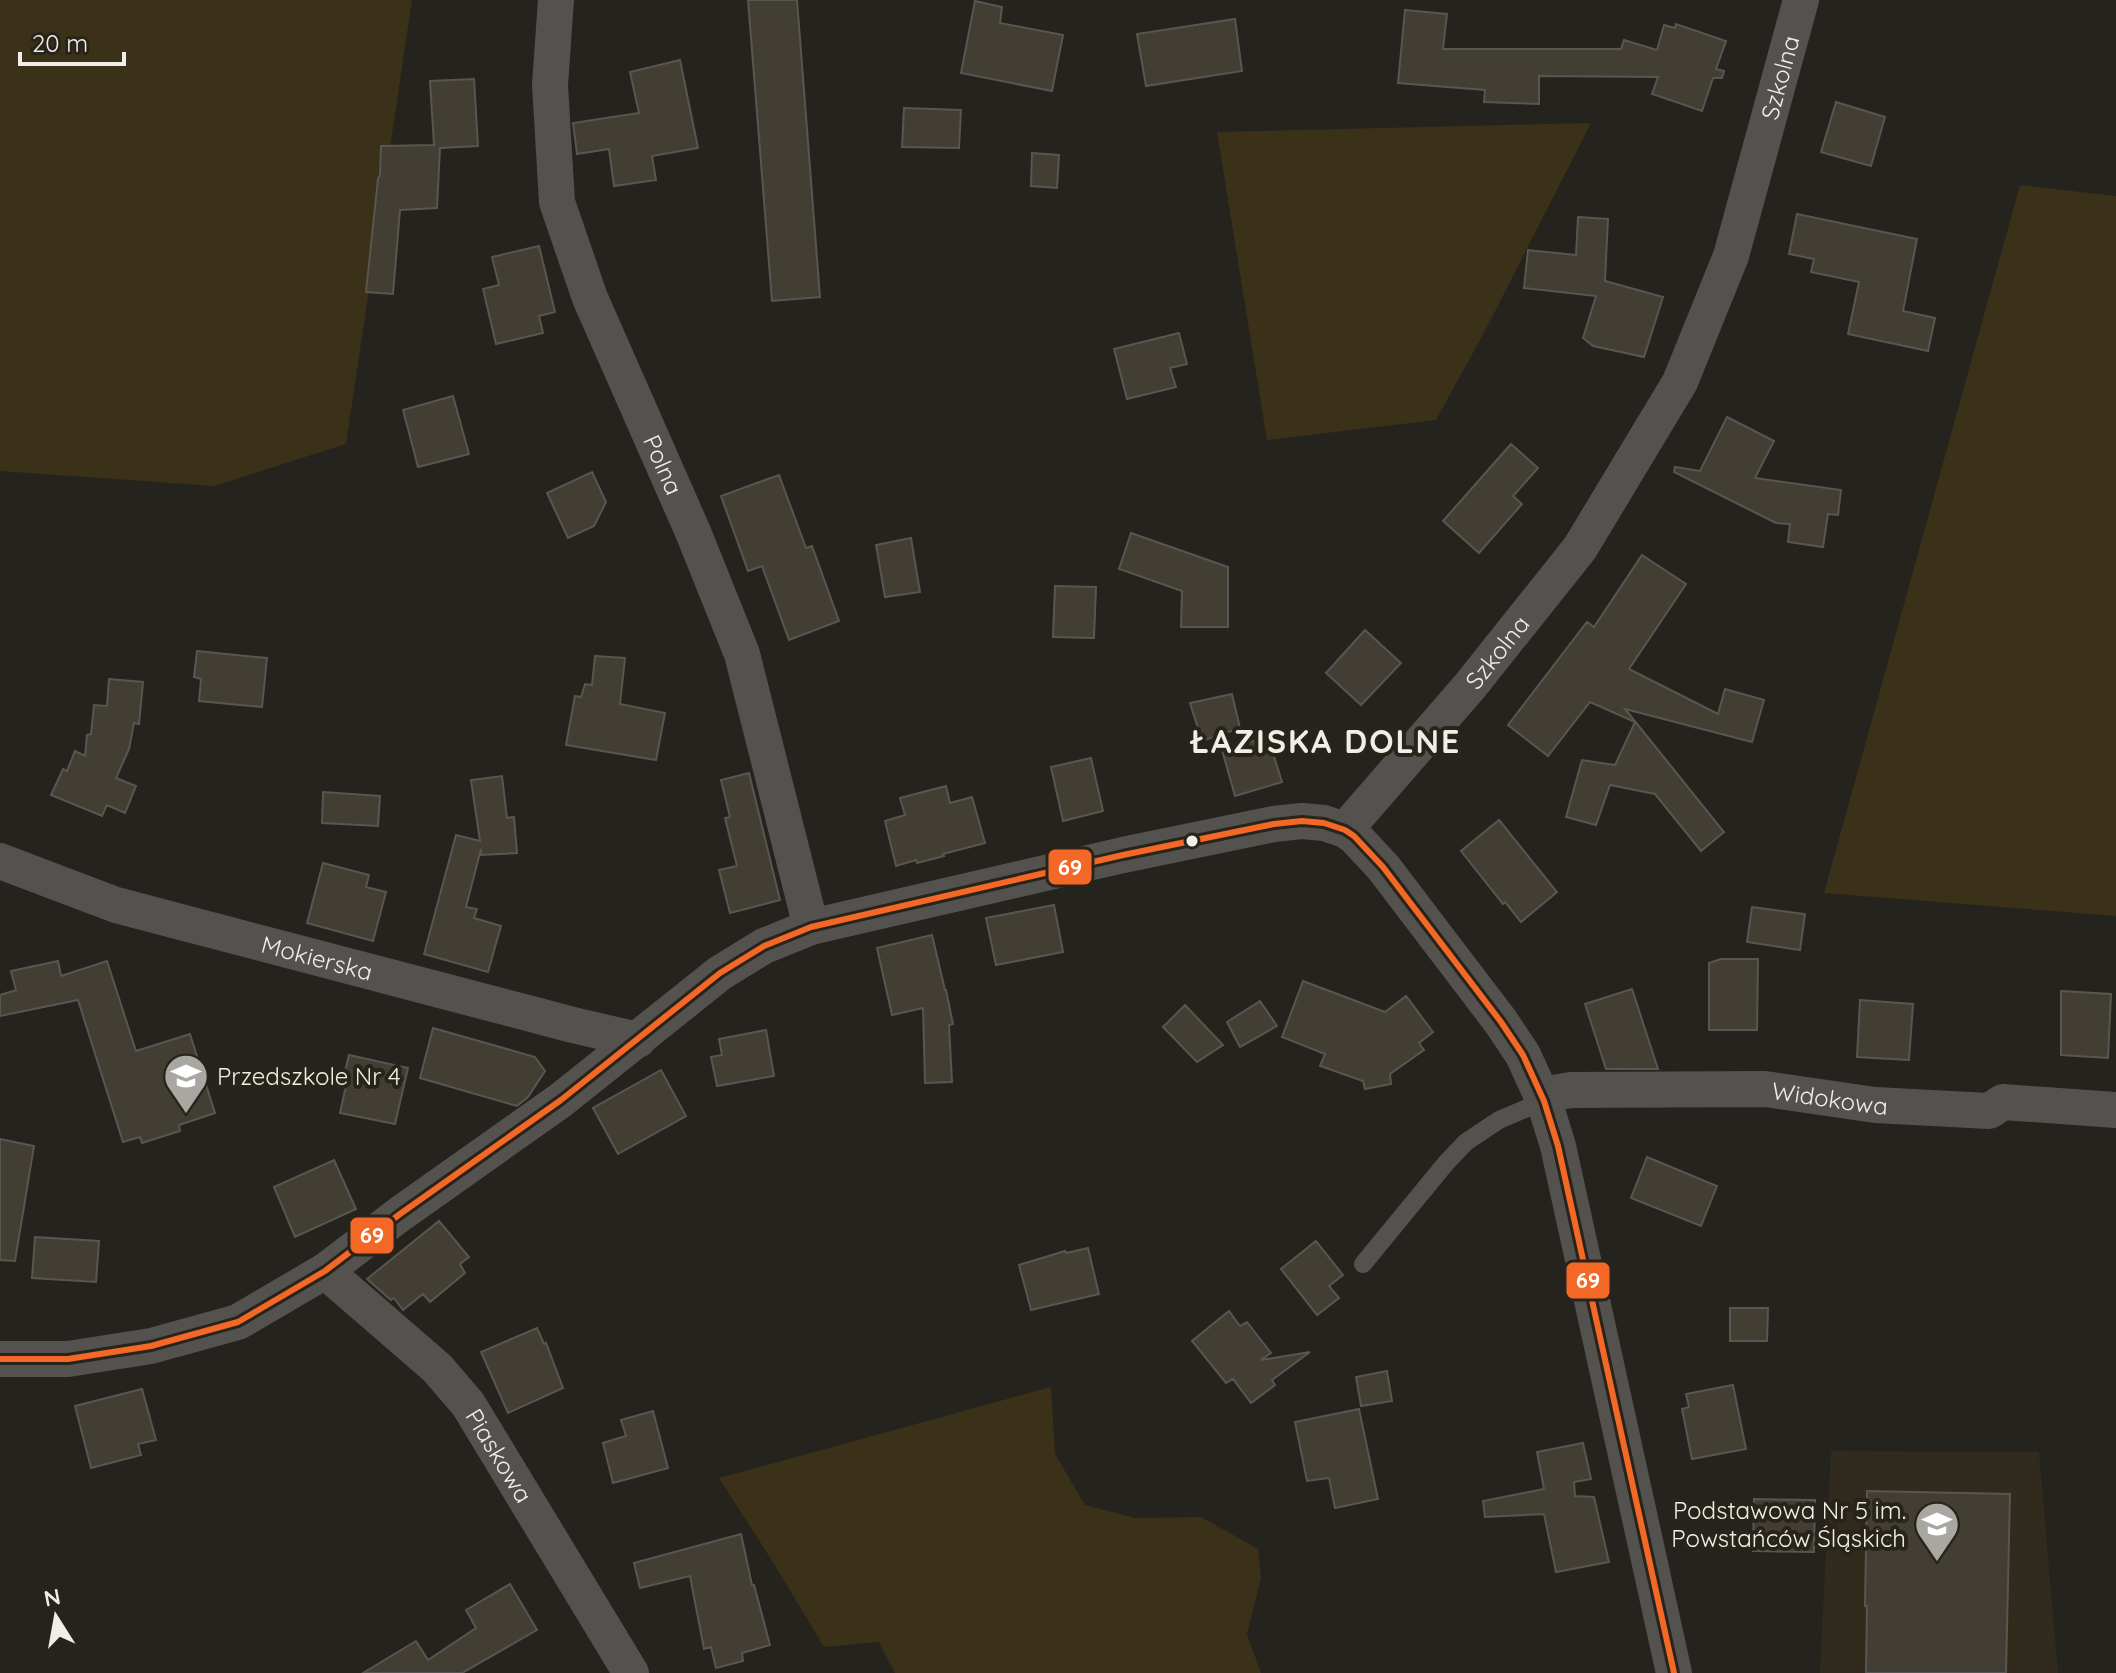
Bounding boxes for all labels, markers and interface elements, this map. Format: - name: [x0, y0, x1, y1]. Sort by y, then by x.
- scale bar: [20, 16, 124, 66]
- text: 20 m: [32, 28, 88, 58]
- street label: Szkolna: [1754, 32, 1806, 123]
- street label: Polna: [637, 430, 690, 499]
- street label: Szkolna: [1459, 609, 1535, 695]
- district label: ŁAZISKA DOLNE: [1189, 721, 1461, 761]
- unlabelled marker: [1184, 833, 1200, 849]
- line badge: 69: [1047, 848, 1093, 886]
- text: 69: [1058, 853, 1082, 881]
- street label: Mokierska: [258, 929, 376, 987]
- school or university icon: Przedszkole Nr 4: [162, 1052, 210, 1115]
- place label: Przedszkole Nr 4: [217, 1061, 401, 1091]
- street label: Widokowa: [1770, 1075, 1889, 1121]
- line badge: 69: [349, 1216, 395, 1255]
- text: 69: [360, 1221, 384, 1249]
- line badge: 69: [1565, 1261, 1611, 1300]
- text: 69: [1576, 1266, 1600, 1294]
- street label: Piaskowa: [459, 1403, 539, 1508]
- place label: Podstawowa Nr 5 im. Powstańców Śląskich: [1671, 1495, 1906, 1553]
- school or university icon: Podstawowa Nr 5 im. Powstańców Śląskich: [1913, 1500, 1961, 1563]
- north arrow: [16, 1577, 96, 1657]
- text: N: [42, 1582, 63, 1613]

